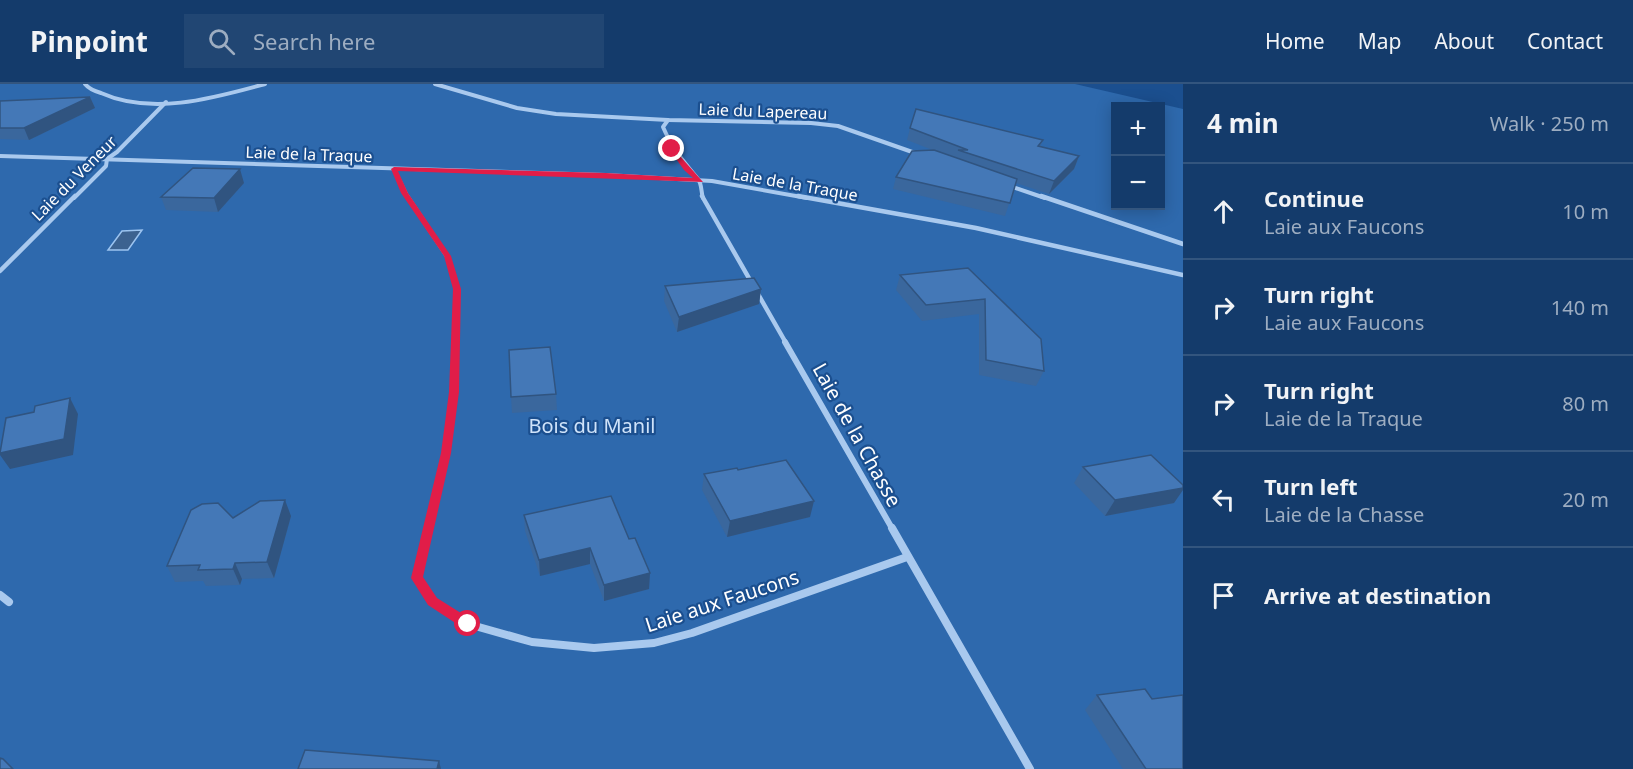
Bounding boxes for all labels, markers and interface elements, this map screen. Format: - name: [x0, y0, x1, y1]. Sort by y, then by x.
- search box: [184, 14, 604, 68]
- text: Pinpoint: [30, 22, 148, 60]
- icon: search: [205, 25, 238, 58]
- text: Search here: [253, 26, 375, 56]
- text: Home: [1265, 27, 1325, 55]
- text: Map: [1358, 27, 1401, 55]
- text: About: [1434, 27, 1494, 55]
- text: Contact: [1527, 27, 1603, 55]
- street label: Laie du Lapereau: [698, 98, 828, 124]
- map controls: [1111, 102, 1165, 210]
- button: +: [1111, 102, 1165, 156]
- text: 4 min: [1207, 105, 1279, 141]
- text: Walk · 250 m: [1490, 110, 1609, 137]
- street label: Laie du Veneur: [27, 130, 122, 225]
- route end: [658, 135, 684, 161]
- street label: Laie de la Traque: [245, 141, 373, 167]
- button: −: [1111, 156, 1165, 210]
- street label: Laie de la Traque: [731, 162, 859, 206]
- text: Continue: [1264, 183, 1364, 213]
- icon: ahead: [1207, 195, 1240, 228]
- text: 10 m: [1562, 198, 1609, 225]
- text: Laie aux Faucons: [1264, 213, 1424, 240]
- text: Turn right: [1264, 279, 1374, 309]
- icon: right: [1207, 291, 1240, 324]
- text: 140 m: [1551, 294, 1609, 321]
- text: Laie aux Faucons: [1264, 309, 1424, 336]
- street label: Laie de la Chasse: [807, 358, 908, 511]
- text: Turn right: [1264, 375, 1374, 405]
- icon: right: [1207, 387, 1240, 420]
- text: 80 m: [1562, 390, 1609, 417]
- text: Laie de la Traque: [1264, 405, 1423, 432]
- park label: Bois du Manil: [529, 412, 655, 439]
- text: Turn left: [1264, 471, 1358, 501]
- icon: left: [1207, 483, 1240, 516]
- text: 20 m: [1562, 486, 1609, 513]
- text: Laie de la Chasse: [1264, 501, 1424, 528]
- street label: Laie aux Faucons: [641, 563, 802, 638]
- icon: arrive: [1207, 579, 1240, 612]
- text: Arrive at destination: [1264, 580, 1491, 610]
- route start: [454, 610, 480, 636]

